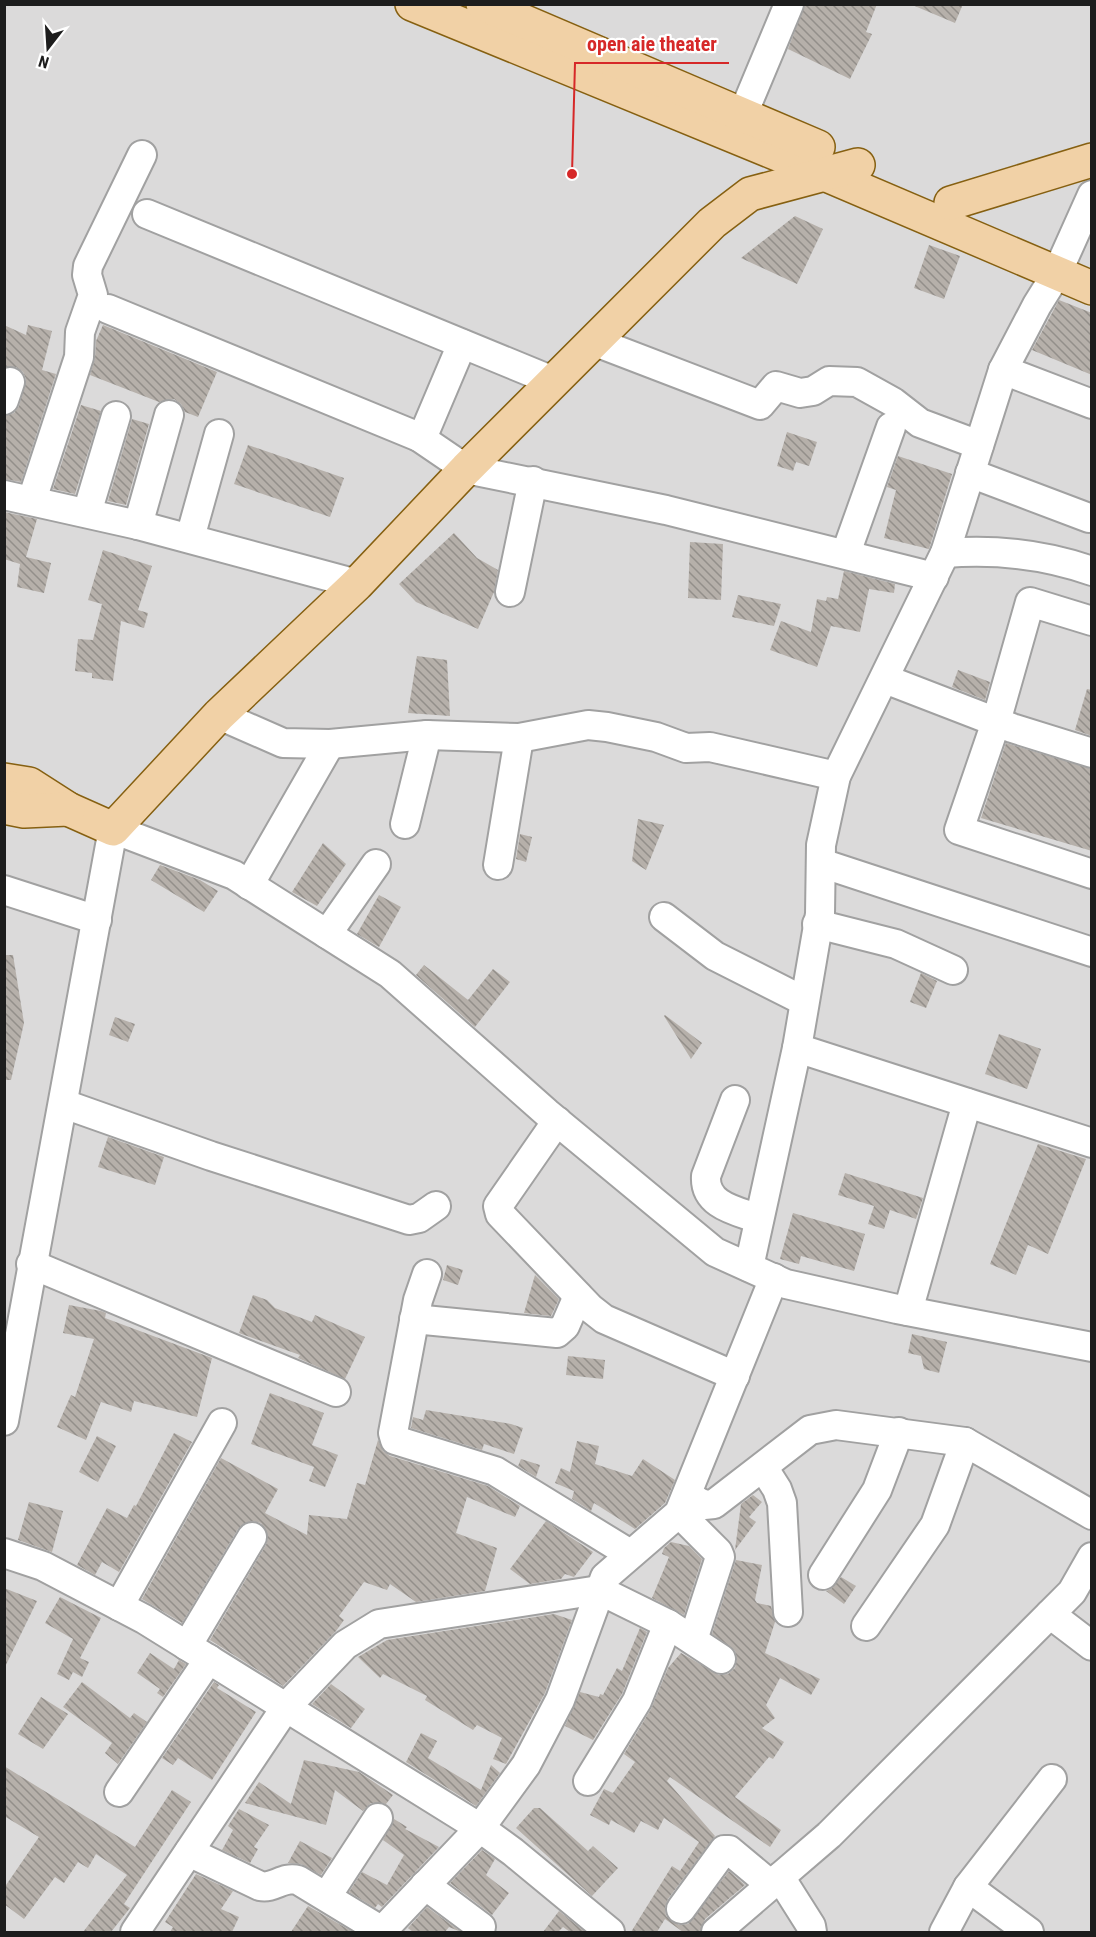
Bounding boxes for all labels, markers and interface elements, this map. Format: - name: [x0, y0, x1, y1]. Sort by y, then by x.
- north arrow: [18, 18, 78, 78]
- callout: open aie theater: [575, 25, 729, 63]
- text: open aie theater: [587, 32, 717, 56]
- text: N: [36, 51, 51, 72]

